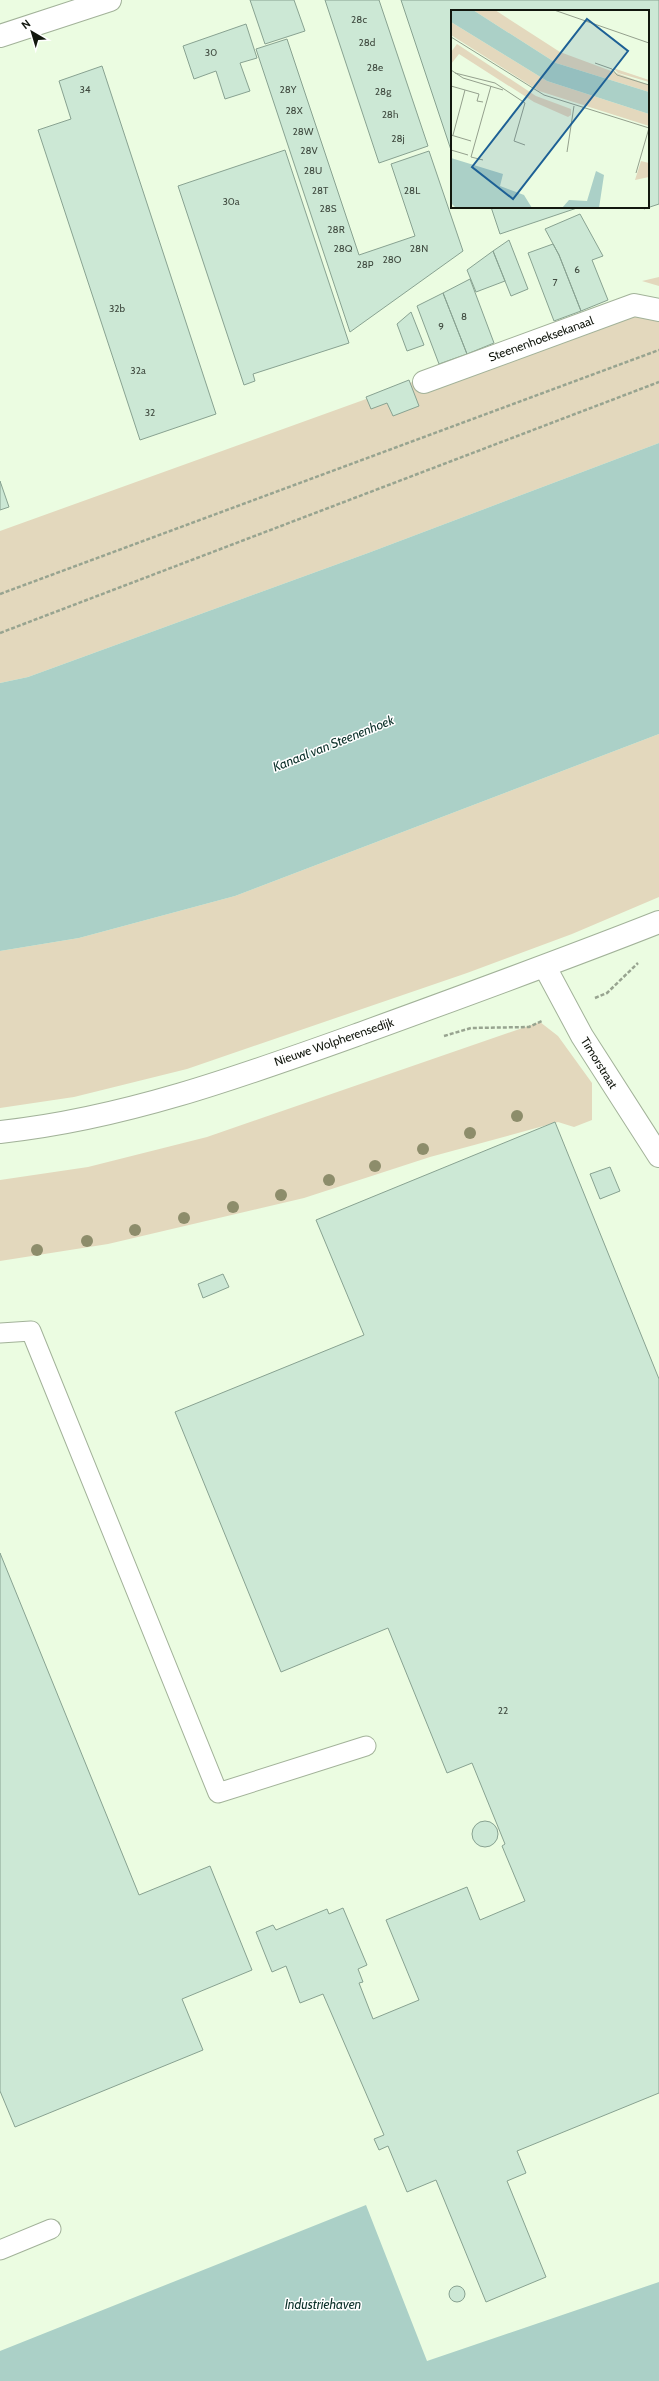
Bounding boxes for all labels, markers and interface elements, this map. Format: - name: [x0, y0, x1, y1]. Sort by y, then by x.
- inset map: [451, 10, 649, 208]
- north arrow: [12, 12, 52, 52]
- house number: 28c: [351, 13, 367, 26]
- text: N: [18, 16, 33, 32]
- house number: 28d: [359, 36, 375, 49]
- house number: 30: [205, 46, 217, 59]
- house number: 28e: [367, 61, 383, 74]
- house number: 34: [79, 83, 91, 96]
- house number: 28Y: [280, 83, 297, 96]
- house number: 28g: [375, 85, 392, 98]
- house number: 28X: [285, 104, 303, 117]
- house number: 28h: [382, 108, 398, 121]
- house number: 28W: [293, 125, 314, 138]
- house number: 28j: [391, 132, 405, 145]
- house number: 28V: [300, 144, 319, 157]
- house number: 28U: [304, 164, 322, 177]
- house number: 28T: [312, 184, 329, 197]
- house number: 28L: [404, 184, 420, 197]
- house number: 30a: [222, 195, 240, 208]
- house number: 28S: [319, 202, 337, 215]
- house number: 28R: [327, 223, 345, 236]
- house number: 28Q: [333, 242, 353, 255]
- house number: 28N: [410, 242, 428, 255]
- house number: 28O: [382, 253, 402, 266]
- house number: 28P: [356, 258, 374, 271]
- house number: 6: [574, 263, 580, 276]
- house number: 7: [552, 276, 558, 289]
- house number: 32b: [109, 302, 126, 315]
- house number: 8: [461, 310, 467, 323]
- street label: Steenenhoeksekanaal: [486, 313, 595, 364]
- house number: 9: [438, 320, 444, 333]
- house number: 32a: [130, 364, 146, 377]
- house number: 32: [145, 406, 155, 419]
- water label: Kanaal van Steenenhoek: [270, 711, 396, 775]
- street label: Nieuwe Wolpherensedijk: [272, 1014, 396, 1069]
- street label: Timorstraat: [578, 1034, 621, 1091]
- house number: 22: [498, 1704, 508, 1717]
- water label: Industriehaven: [285, 2296, 361, 2312]

